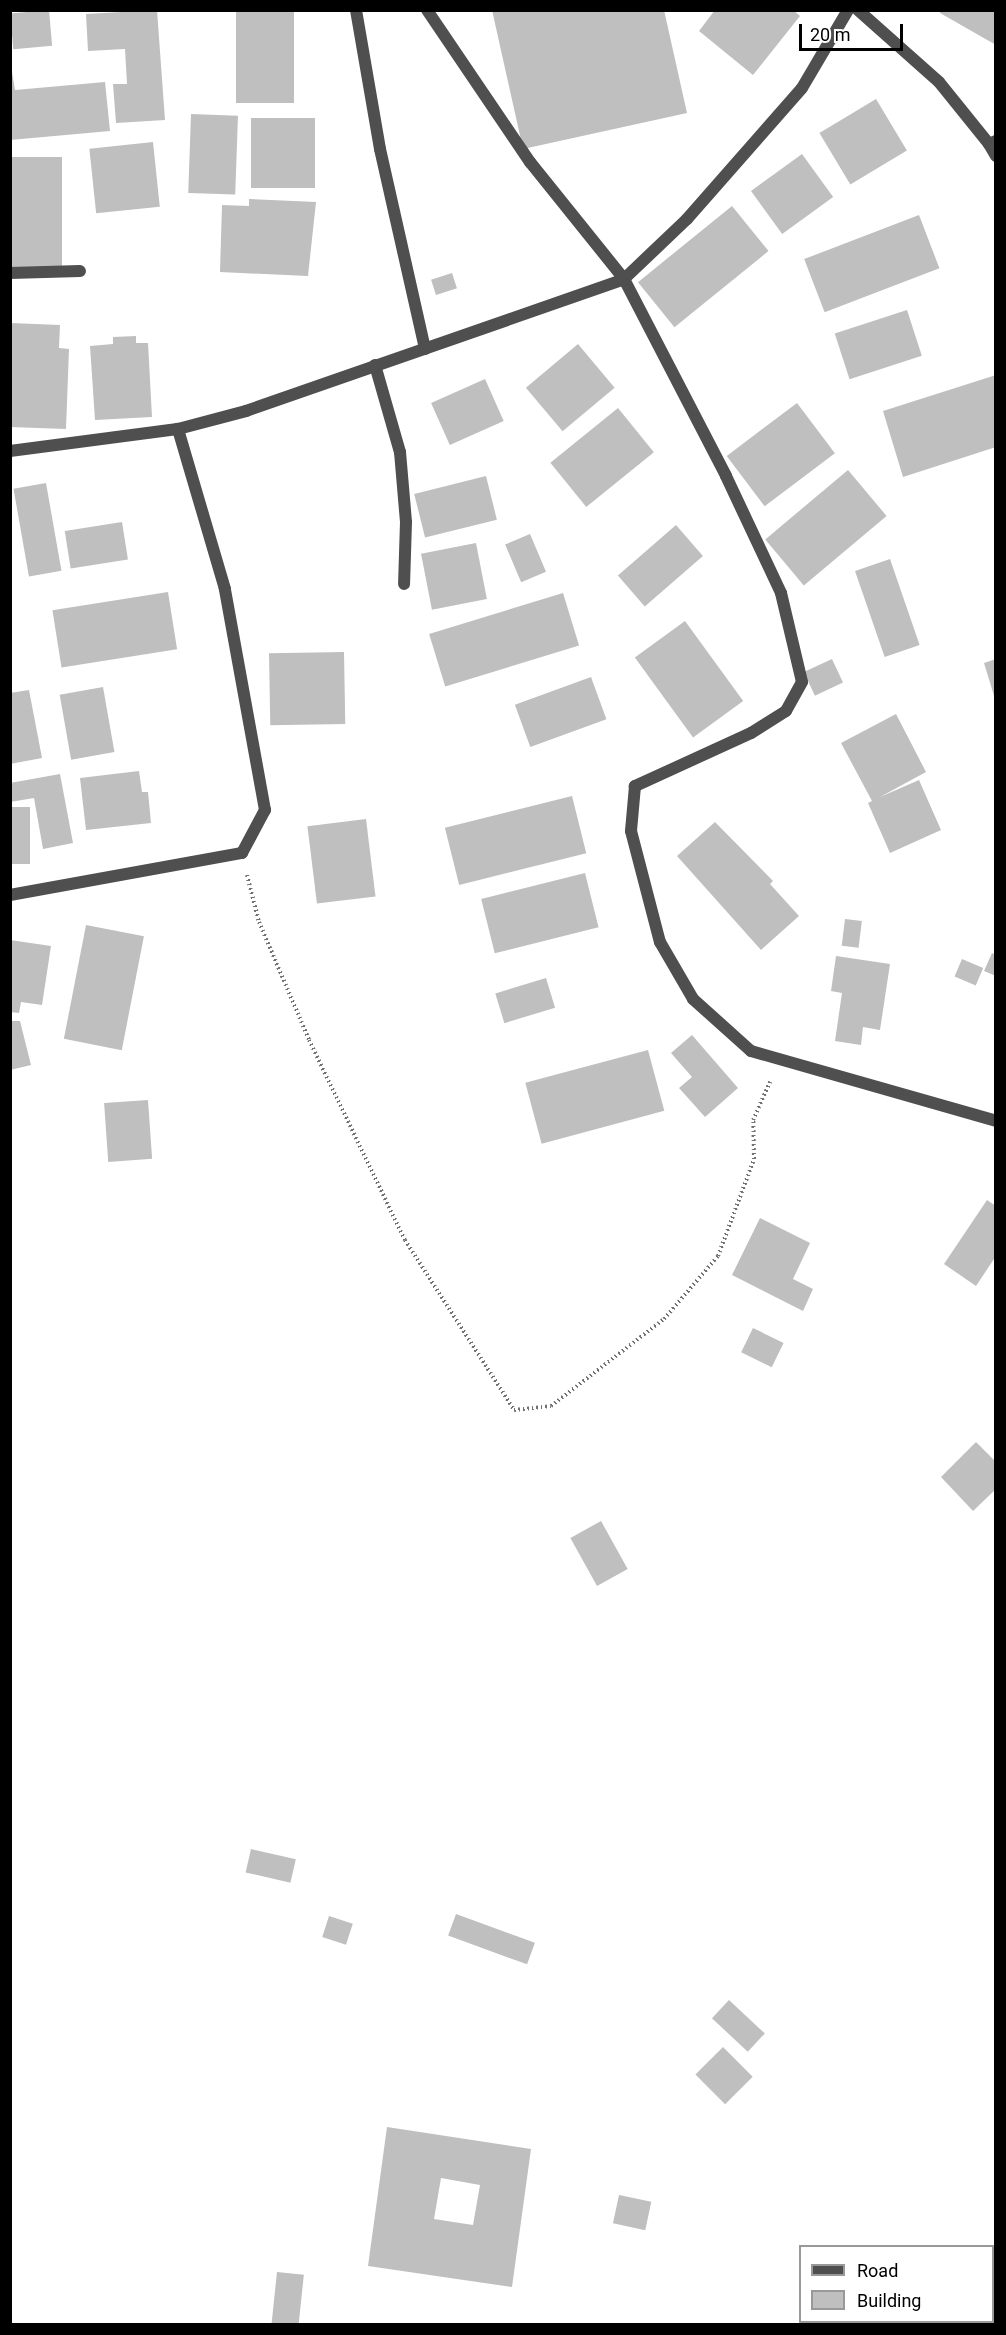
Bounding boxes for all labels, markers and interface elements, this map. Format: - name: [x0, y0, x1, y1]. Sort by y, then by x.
- scale bar: [802, 12, 906, 50]
- text: 20 m: [810, 24, 850, 45]
- legend: [799, 2245, 994, 2323]
- text: Road: [857, 2260, 898, 2281]
- text: Building: [857, 2290, 921, 2311]

